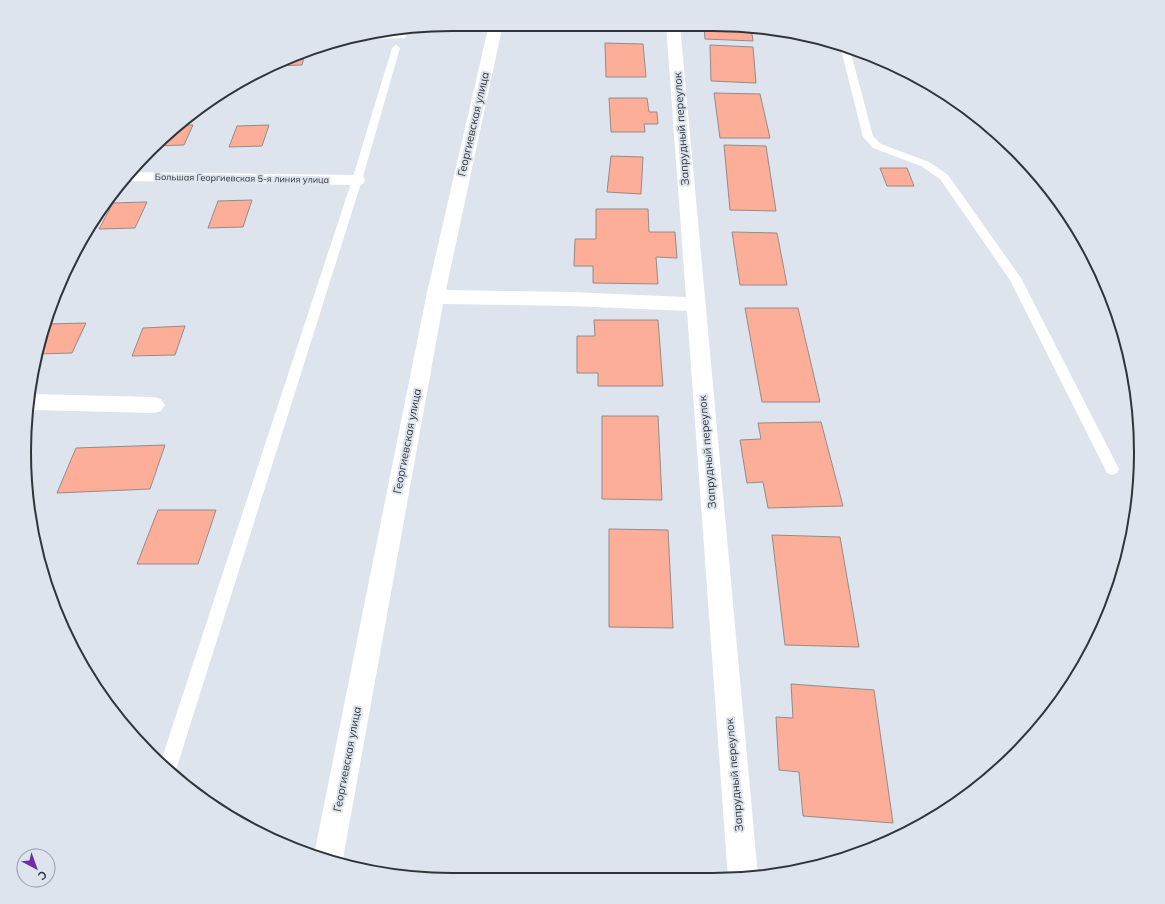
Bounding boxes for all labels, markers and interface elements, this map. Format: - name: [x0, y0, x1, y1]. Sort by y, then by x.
- street label: Георгиевская улица: [454, 70, 492, 178]
- street label: Запрудный переулок: [670, 72, 692, 186]
- street label: Большая Георгиевская 5-я линия улица: [155, 171, 329, 186]
- street label: Георгиевская улица: [390, 387, 424, 495]
- street label: Запрудный переулок: [695, 395, 719, 509]
- street label: Георгиевская улица: [330, 705, 364, 813]
- street label: Запрудный переулок: [722, 718, 746, 832]
- north arrow: [16, 848, 56, 888]
- text: С: [35, 868, 50, 884]

